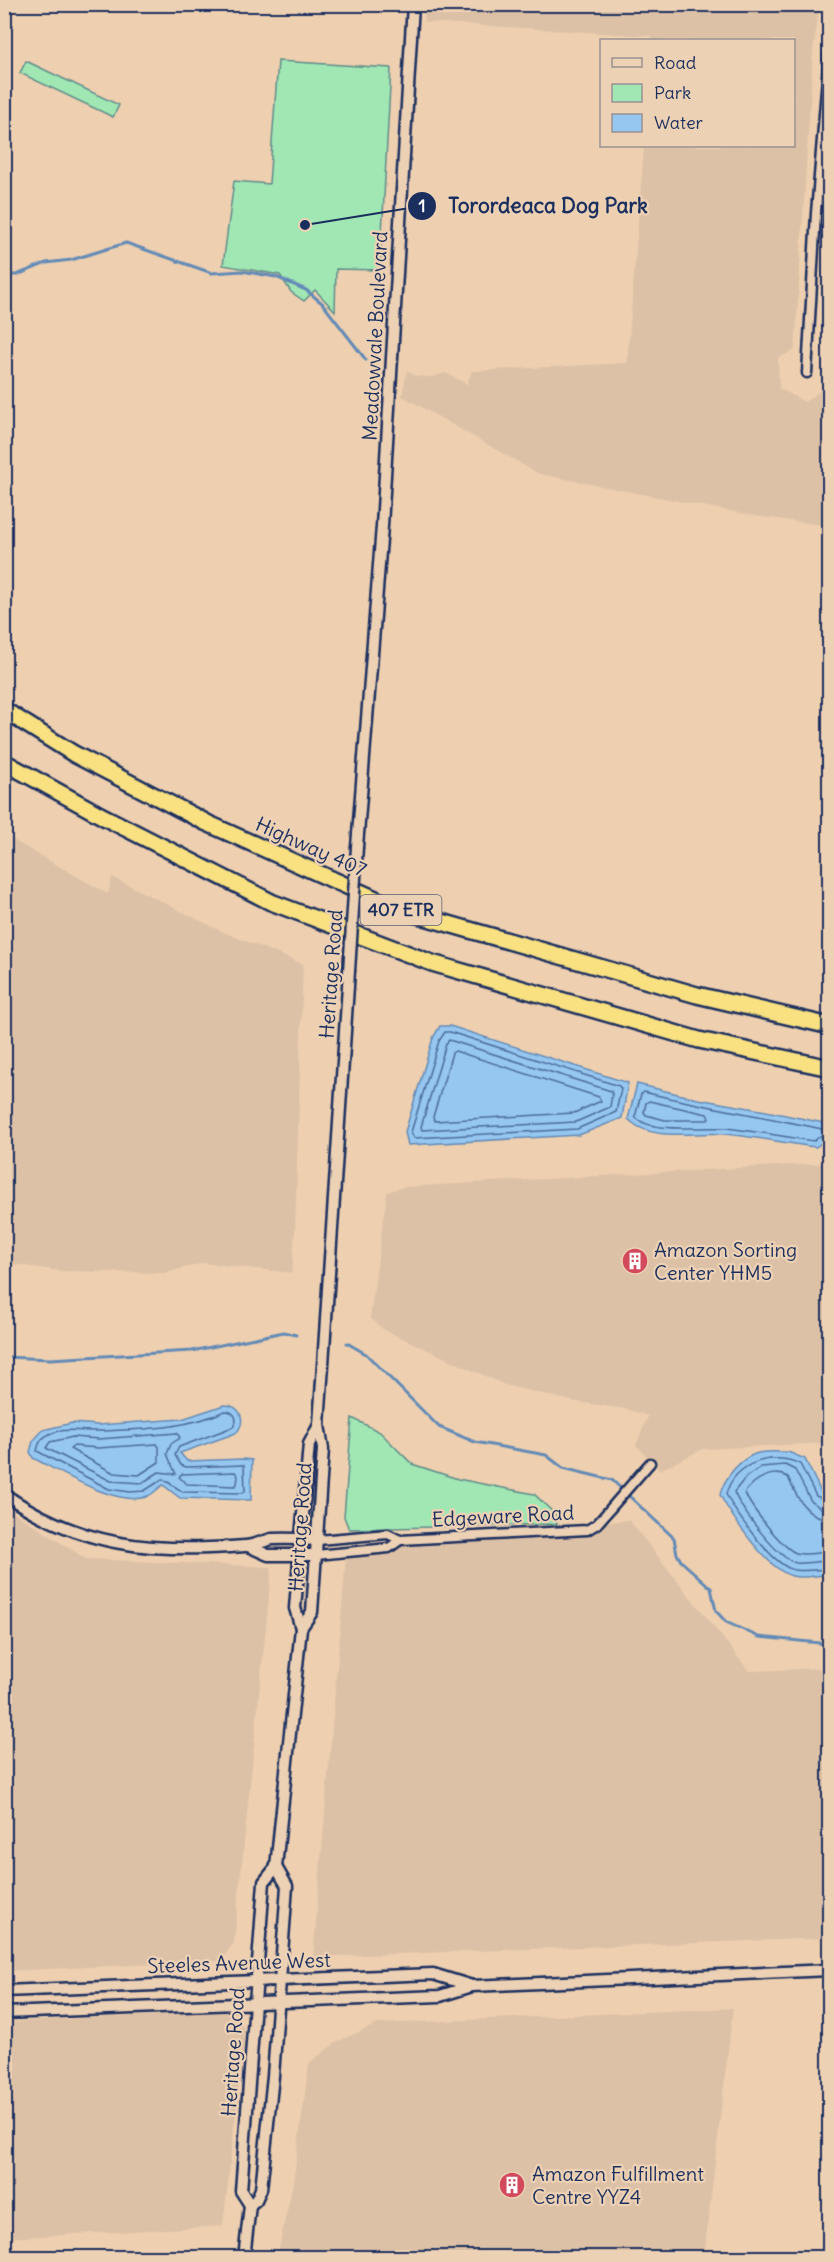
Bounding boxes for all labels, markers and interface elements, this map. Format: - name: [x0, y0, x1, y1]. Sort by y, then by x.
- legend: [600, 39, 795, 147]
- text: Road: [654, 51, 697, 74]
- text: Park: [654, 81, 691, 104]
- text: Water: [654, 111, 704, 134]
- callout: Torordeaca Dog Park: [407, 186, 660, 225]
- text: Torordeaca Dog Park: [448, 192, 648, 219]
- text: 1: [418, 194, 426, 217]
- street label: Meadowvale Boulevard: [357, 230, 392, 441]
- street label: Highway 407: [252, 811, 371, 882]
- road number: 407 ETR: [360, 895, 442, 925]
- street label: Heritage Road: [314, 908, 347, 1039]
- place label: Amazon Sorting Center YHM5: [654, 1237, 797, 1285]
- building icon: Amazon Sorting Center YHM5: [620, 1246, 650, 1276]
- street label: Heritage Road: [283, 1461, 316, 1592]
- street label: Edgeware Road: [431, 1499, 575, 1532]
- street label: Steeles Avenue West: [147, 1947, 332, 1978]
- street label: Heritage Road: [216, 1986, 249, 2117]
- place label: Amazon Fulfillment Centre YYZ4: [532, 2161, 704, 2209]
- building icon: Amazon Fulfillment Centre YYZ4: [497, 2170, 527, 2200]

